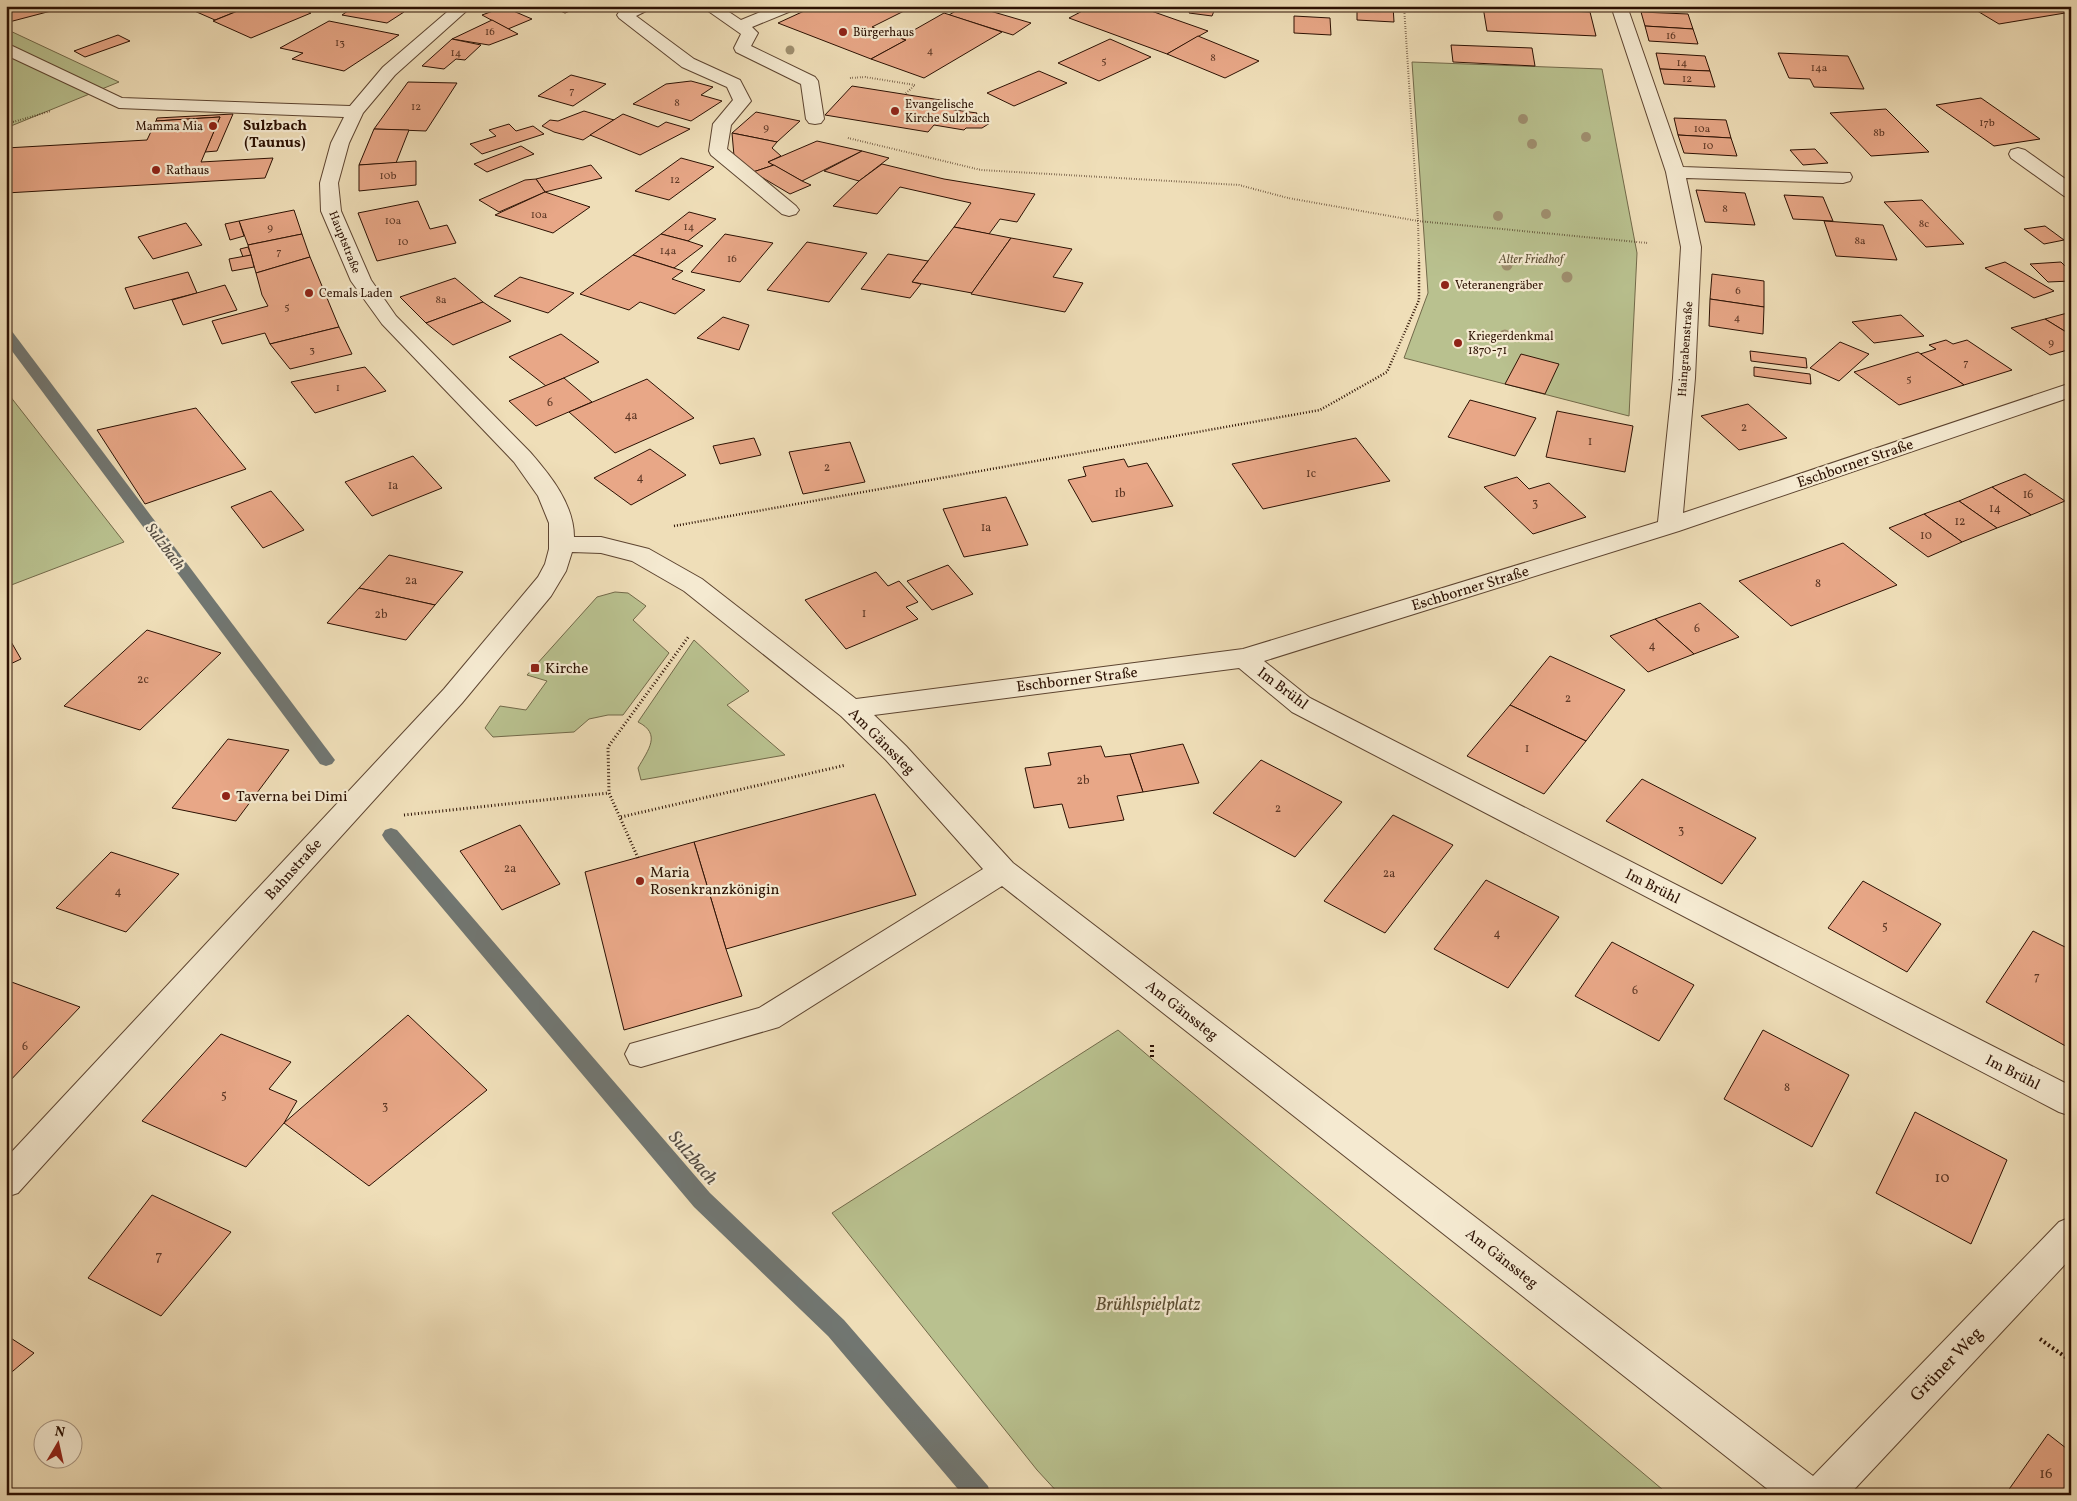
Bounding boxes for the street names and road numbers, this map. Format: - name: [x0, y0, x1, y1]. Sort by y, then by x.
- street label: Hauptstraße: [324, 209, 364, 276]
- street label: Haingrabenstraße: [1675, 301, 1697, 397]
- street label: Eschborner Straße: [1794, 435, 1917, 494]
- street label: Eschborner Straße: [1409, 562, 1532, 617]
- street label: Eschborner Straße: [1015, 663, 1139, 698]
- street label: Im Brühl: [1252, 663, 1312, 715]
- street label: Am Gänssteg: [843, 704, 919, 780]
- street label: Bahnstraße: [261, 835, 327, 905]
- street label: Im Brühl: [1621, 865, 1683, 910]
- street label: Am Gänssteg: [1140, 976, 1222, 1046]
- street label: Im Brühl: [1981, 1051, 2043, 1096]
- street label: Am Gänssteg: [1460, 1224, 1542, 1294]
- street label: Grüner Weg: [1905, 1322, 1989, 1408]

